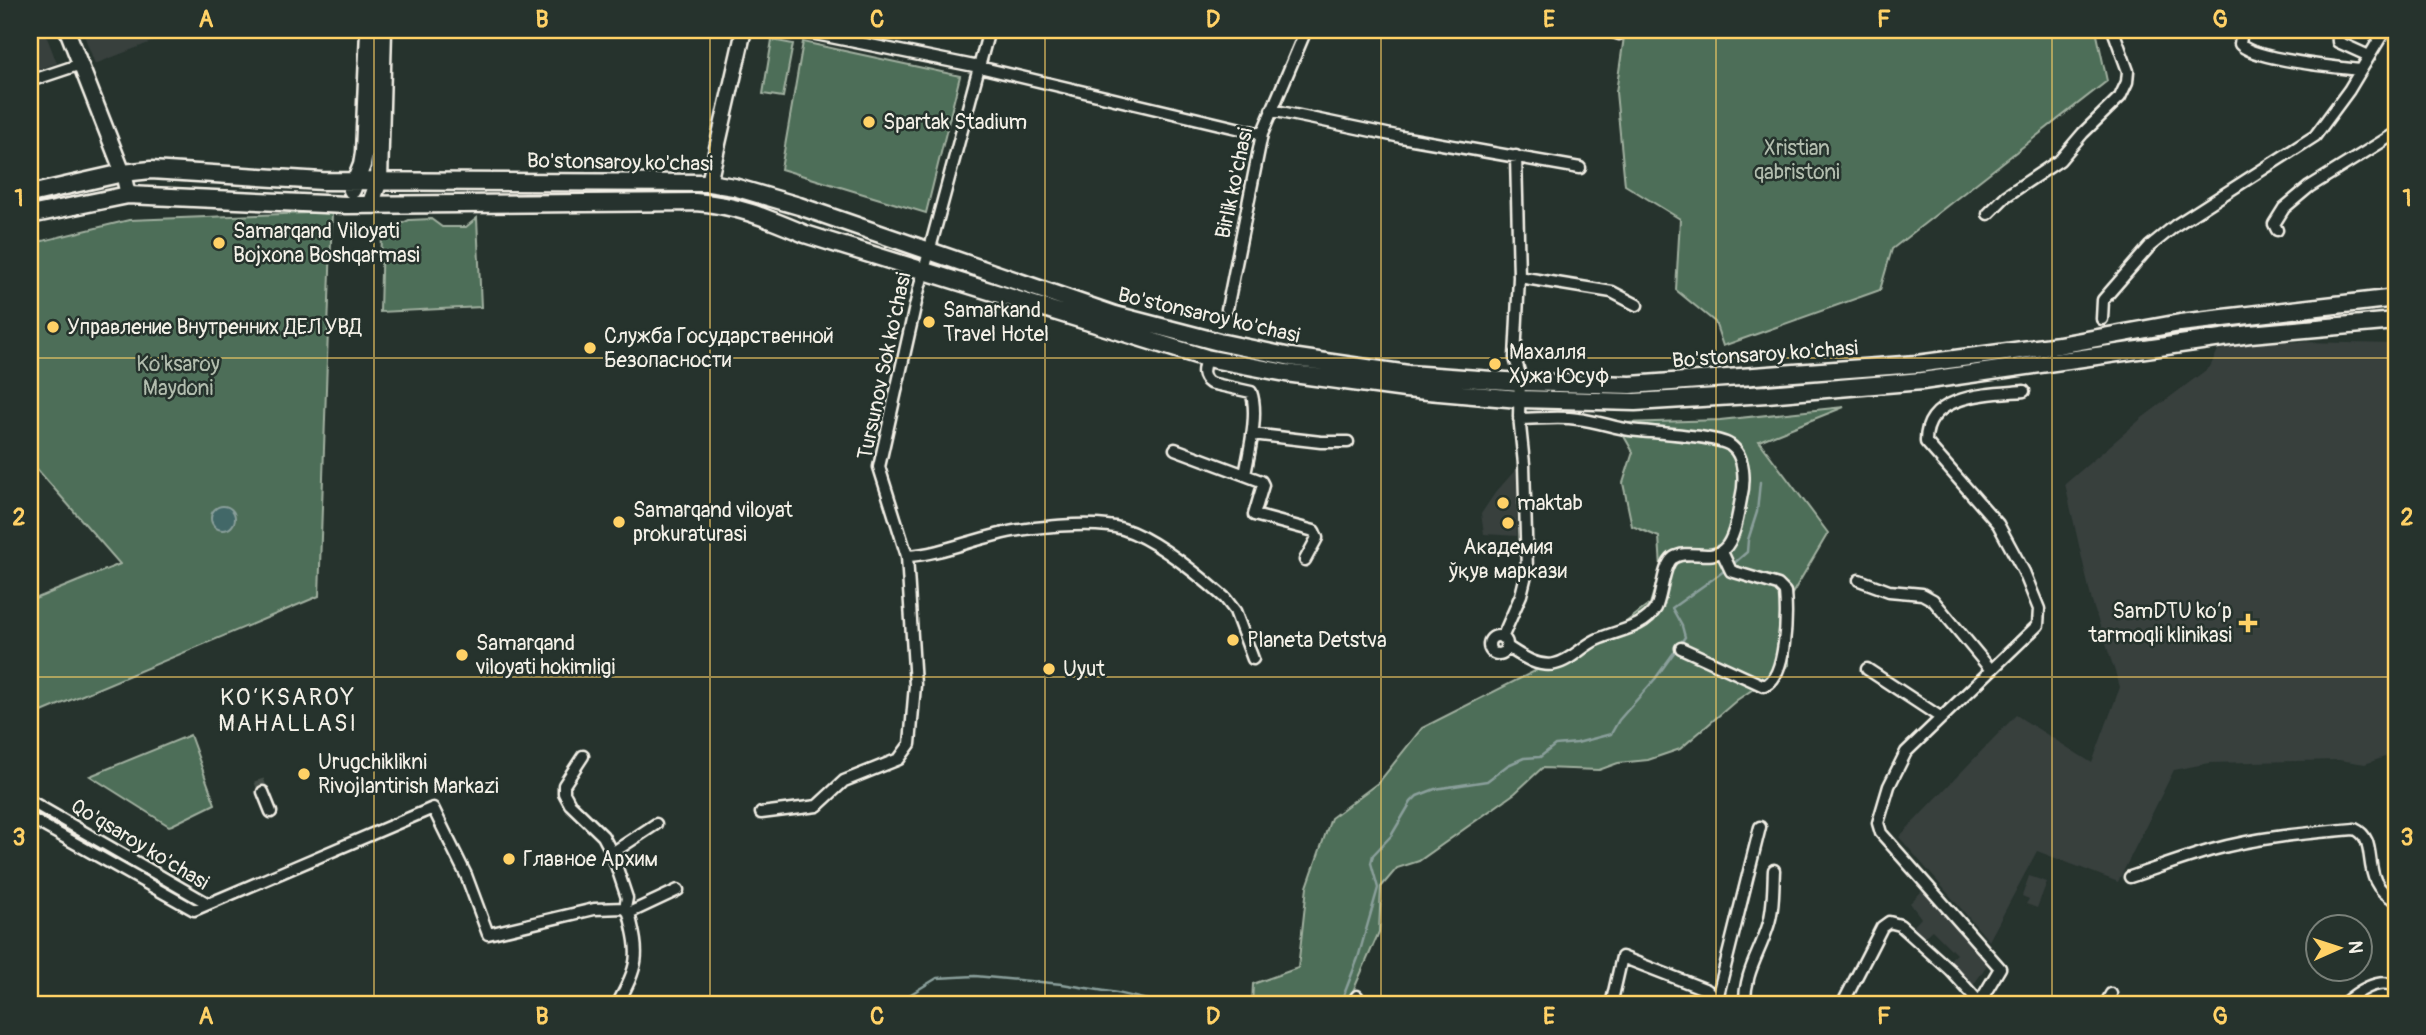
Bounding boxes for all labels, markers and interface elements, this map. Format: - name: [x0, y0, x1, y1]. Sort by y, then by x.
- text: A: [199, 5, 214, 34]
- text: B: [535, 5, 549, 34]
- text: C: [870, 5, 884, 34]
- text: D: [1206, 5, 1220, 34]
- text: E: [1543, 5, 1555, 34]
- text: F: [1877, 5, 1891, 34]
- text: G: [2212, 5, 2228, 34]
- place label: Spartak Stadium: [883, 109, 1027, 136]
- marker: Spartak Stadium: [861, 114, 877, 130]
- street label: Birlik ko'chasi: [1210, 125, 1259, 241]
- park label: Xristian qabristoni: [1754, 135, 1840, 186]
- street label: Bo'stonsaroy ko'chasi: [527, 147, 714, 178]
- text: 1: [15, 184, 24, 213]
- text: 1: [2403, 184, 2412, 213]
- place label: Samarqand Viloyati Bojxona Boshqarmasi: [233, 218, 420, 269]
- marker: Samarqand Viloyati Bojxona Boshqarmasi: [211, 235, 227, 251]
- street label: Tursunov Sok ko'chasi: [851, 270, 918, 462]
- street label: Bo'stonsaroy ko'chasi: [1115, 281, 1303, 350]
- place label: Samarkand Travel Hotel: [943, 297, 1049, 348]
- place label: Управление Внутренних ДЕЛ УВД: [67, 314, 362, 341]
- marker: Samarkand Travel Hotel: [921, 314, 937, 330]
- marker: Управление Внутренних ДЕЛ УВД: [45, 319, 61, 335]
- place label: Служба Государственной Безопасности: [604, 323, 834, 374]
- street label: Bo'stonsaroy ko'chasi: [1671, 335, 1859, 374]
- place label: Махалля Хужа Юсуф: [1509, 339, 1610, 390]
- marker: Служба Государственной Безопасности: [582, 340, 598, 356]
- park label: Ko'ksaroy Maydoni: [136, 351, 220, 402]
- marker: Махалля Хужа Юсуф: [1487, 356, 1503, 372]
- place label: maktab: [1517, 490, 1583, 517]
- marker: maktab: [1495, 495, 1511, 511]
- place label: Samarqand viloyat prokuraturasi: [633, 497, 793, 548]
- text: 2: [13, 503, 26, 532]
- text: 2: [2401, 503, 2414, 532]
- marker: Samarqand viloyat prokuraturasi: [611, 514, 627, 530]
- marker: Академия ўқув маркази: [1500, 515, 1516, 531]
- place label: Академия ўқув маркази: [1448, 534, 1567, 585]
- place label: SamDTU ko‘p tarmoqli klinikasi: [2088, 598, 2232, 649]
- marker: SamDTU ko‘p tarmoqli klinikasi: [2238, 613, 2258, 633]
- place label: Planeta Detstva: [1247, 627, 1387, 654]
- place label: Samarqand viloyati hokimligi: [475, 630, 615, 681]
- marker: Planeta Detstva: [1225, 632, 1241, 648]
- marker: Samarqand viloyati hokimligi: [454, 647, 470, 663]
- place label: Uyut: [1063, 656, 1105, 683]
- marker: Uyut: [1041, 661, 1057, 677]
- district label: KO‘KSAROY MAHALLASI: [218, 683, 358, 738]
- place label: Urugchiklikni Rivojlantirish Markazi: [318, 749, 499, 800]
- marker: Urugchiklikni Rivojlantirish Markazi: [296, 766, 312, 782]
- street label: Qo'qsaroy ko'chasi: [66, 792, 214, 896]
- text: 3: [13, 823, 25, 852]
- text: 3: [2401, 823, 2413, 852]
- place label: Главное Архим: [523, 846, 658, 873]
- marker: Главное Архим: [501, 851, 517, 867]
- north arrow: [2304, 912, 2374, 982]
- text: N: [2343, 940, 2367, 954]
- text: A: [199, 1002, 214, 1031]
- text: B: [535, 1002, 549, 1031]
- text: C: [870, 1002, 884, 1031]
- text: D: [1206, 1002, 1220, 1031]
- text: E: [1543, 1002, 1555, 1031]
- text: F: [1877, 1002, 1891, 1031]
- text: G: [2212, 1002, 2228, 1031]

